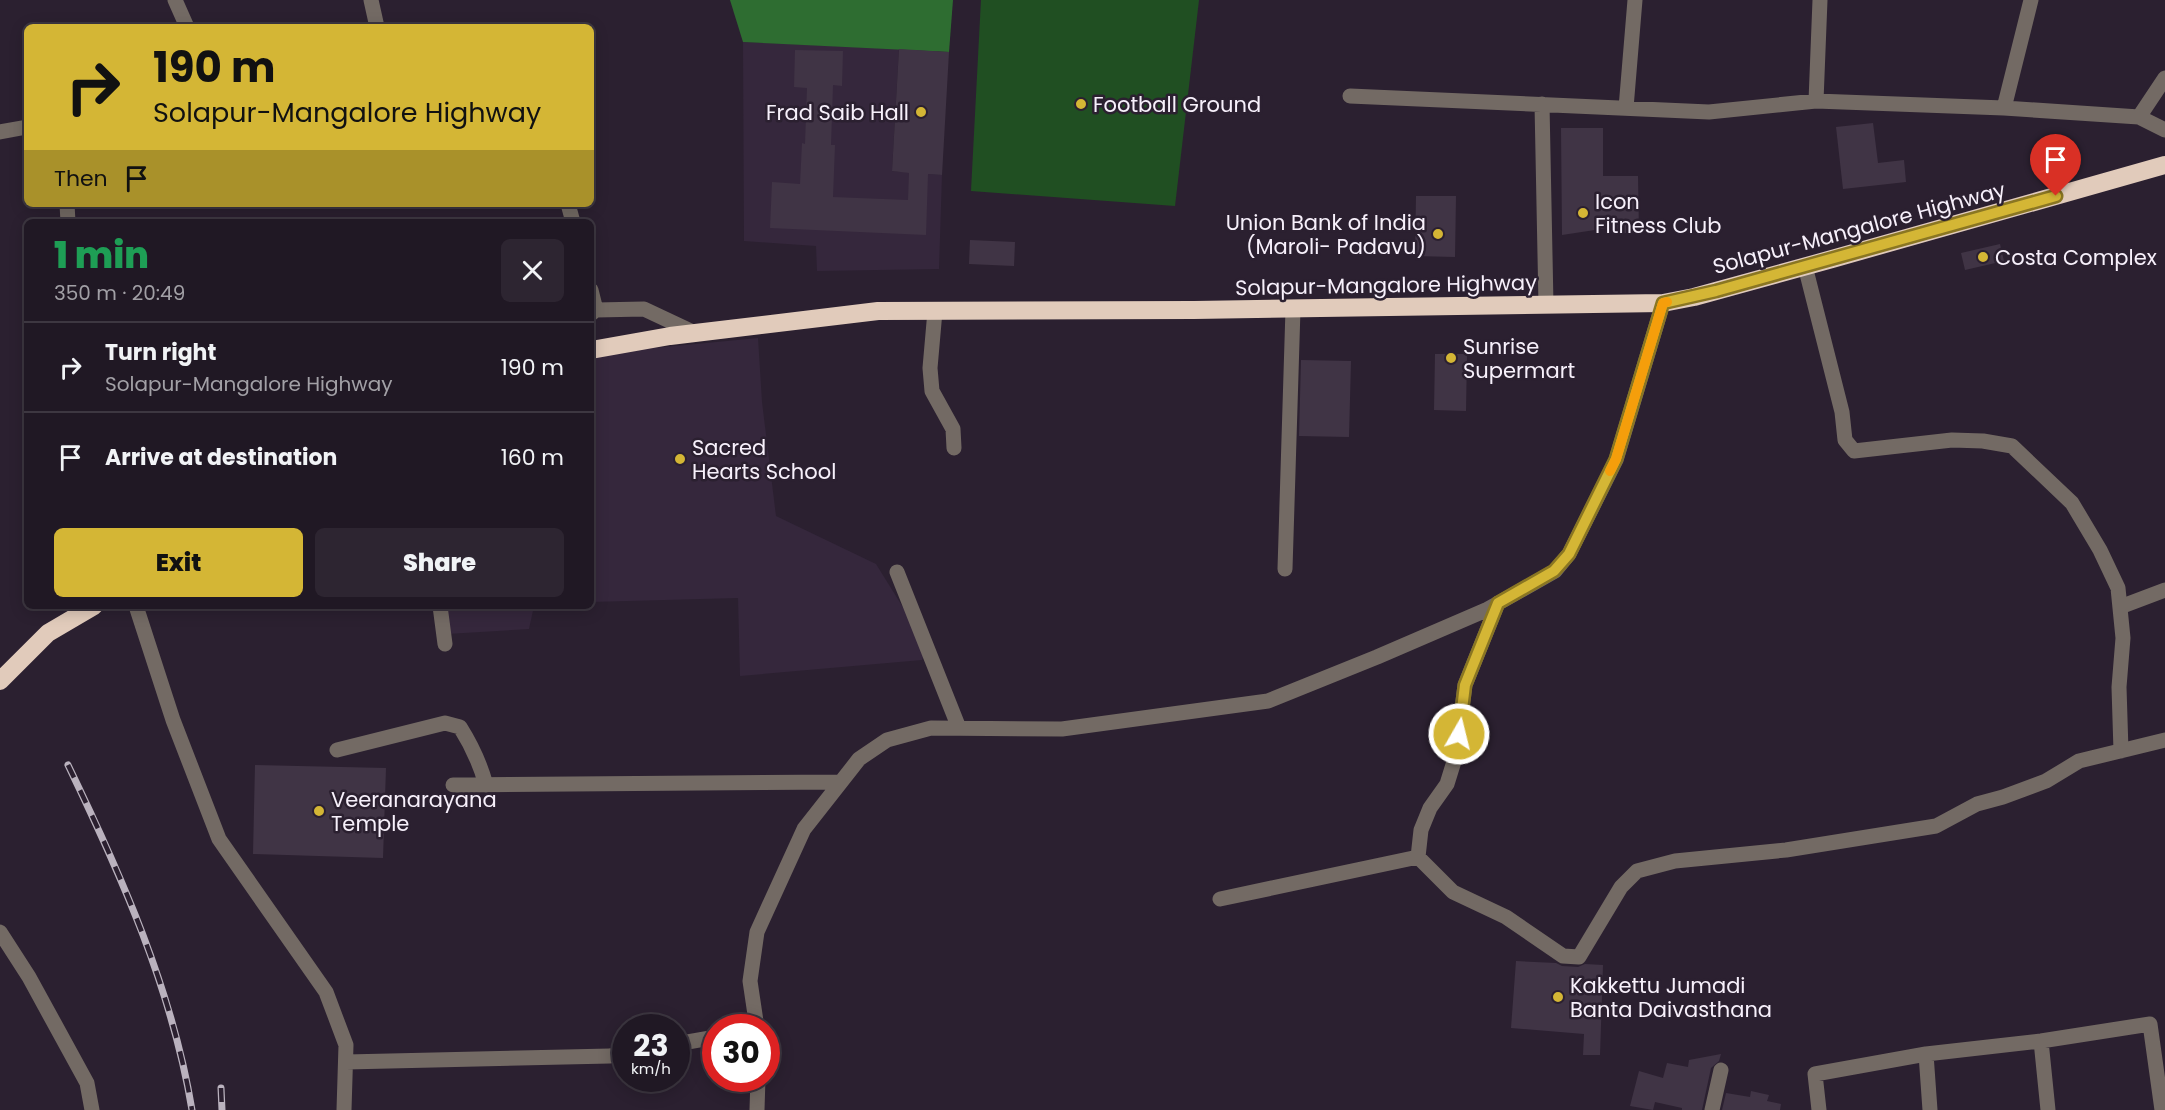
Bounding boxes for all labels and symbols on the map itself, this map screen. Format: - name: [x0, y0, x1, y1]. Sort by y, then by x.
- place label: Football Ground: [1093, 90, 1261, 119]
- marker: Football Ground: [1074, 97, 1088, 111]
- place label: Frad Saib Hall: [766, 98, 909, 127]
- marker: Frad Saib Hall: [914, 105, 928, 119]
- pin: [2030, 134, 2081, 196]
- street label: Solapur-Mangalore Highway: [1709, 175, 2009, 281]
- place label: Icon Fitness Club: [1595, 187, 1721, 240]
- marker: Icon Fitness Club: [1576, 206, 1590, 220]
- place label: Union Bank of India (Maroli- Padavu): [1226, 208, 1426, 261]
- marker: Union Bank of India (Maroli- Padavu): [1431, 227, 1445, 241]
- place label: Costa Complex: [1995, 243, 2157, 272]
- marker: Costa Complex: [1976, 250, 1990, 264]
- street label: Solapur-Mangalore Highway: [1235, 268, 1537, 302]
- place label: Sunrise Supermart: [1463, 332, 1575, 385]
- marker: Sunrise Supermart: [1444, 351, 1458, 365]
- place label: Sacred Hearts School: [692, 433, 836, 486]
- marker: Sacred Hearts School: [673, 452, 687, 466]
- position arrow: [1427, 702, 1491, 766]
- place label: Veeranarayana Temple: [331, 785, 497, 838]
- marker: Veeranarayana Temple: [312, 804, 326, 818]
- place label: Kakkettu Jumadi Banta Daivasthana: [1570, 971, 1772, 1024]
- marker: Kakkettu Jumadi Banta Daivasthana: [1551, 990, 1565, 1004]
- speed limit sign: 30: [702, 1014, 780, 1092]

